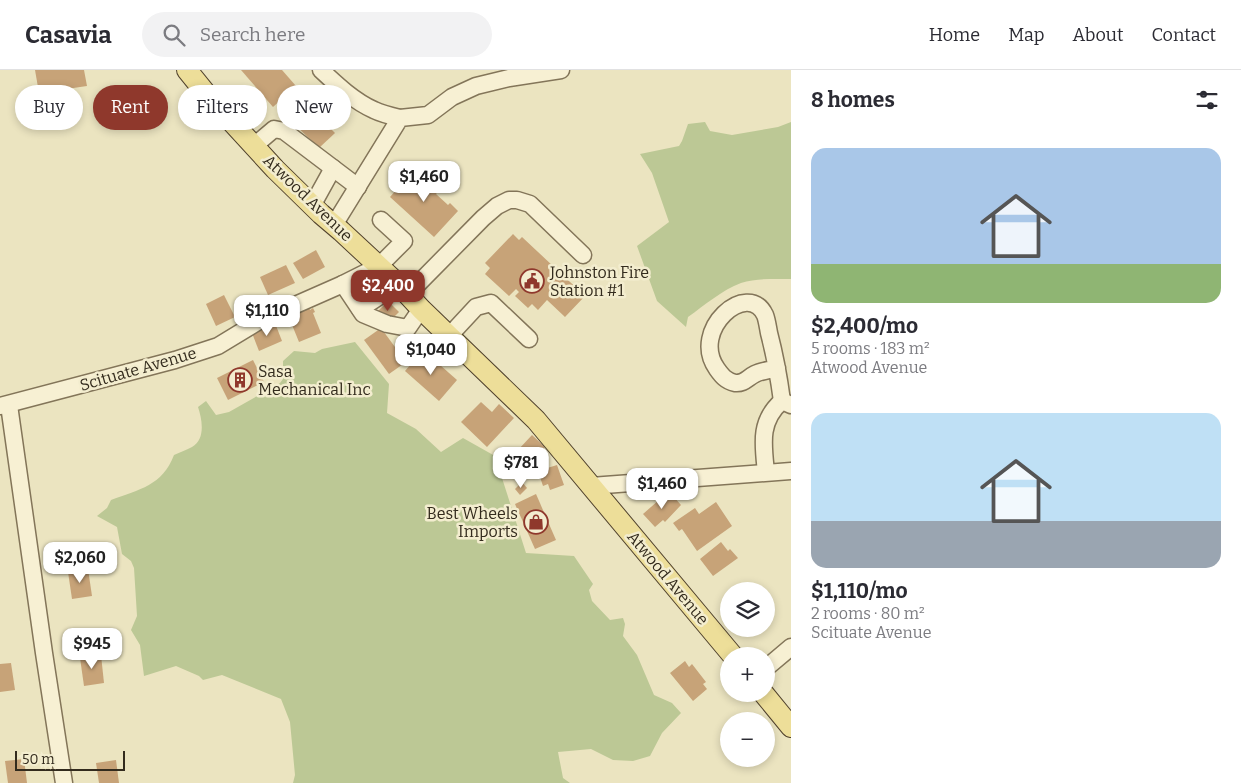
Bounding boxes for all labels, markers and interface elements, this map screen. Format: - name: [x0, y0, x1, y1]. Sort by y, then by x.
- search box: [142, 12, 492, 57]
- text: Casavia: [25, 21, 112, 49]
- icon: search: [160, 21, 188, 49]
- text: Search here: [200, 23, 305, 46]
- text: Home: [929, 24, 980, 46]
- text: Map: [1008, 24, 1044, 46]
- text: About: [1072, 24, 1123, 46]
- text: Contact: [1151, 24, 1216, 46]
- chip: Buy: [15, 85, 83, 130]
- chip: Rent: [93, 85, 168, 130]
- chip: Filters: [178, 85, 267, 130]
- chip: New: [277, 85, 351, 130]
- icon: filters: [1193, 86, 1221, 114]
- text: 8 homes: [811, 87, 895, 113]
- street label: Atwood Avenue: [260, 151, 356, 245]
- pin: $1,460: [383, 160, 465, 203]
- text: $1,460: [399, 167, 449, 186]
- icon: home: [971, 181, 1061, 271]
- place label: Johnston Fire Station #1: [549, 263, 649, 300]
- public building icon: Johnston Fire Station #1: [519, 268, 545, 294]
- pin: $2,400: [347, 270, 429, 312]
- text: $2,400: [362, 276, 414, 295]
- pin: $1,110: [226, 294, 308, 337]
- text: $1,110: [245, 301, 289, 320]
- text: $2,400/mo: [811, 313, 918, 339]
- pin: $1,040: [390, 334, 472, 376]
- text: 5 rooms · 183 m²: [811, 339, 930, 358]
- text: $1,040: [406, 340, 456, 359]
- street label: Scituate Avenue: [78, 343, 198, 395]
- text: Atwood Avenue: [811, 358, 927, 377]
- place label: Sasa Mechanical Inc: [258, 362, 371, 399]
- building icon: Sasa Mechanical Inc: [227, 367, 253, 393]
- pin: $781: [491, 446, 551, 489]
- icon: home: [971, 446, 1061, 536]
- text: $781: [504, 453, 538, 472]
- pin: $1,460: [621, 468, 703, 510]
- text: $1,460: [637, 474, 687, 493]
- place label: Best Wheels Imports: [427, 504, 518, 541]
- shop icon: Best Wheels Imports: [523, 509, 549, 535]
- street label: Atwood Avenue: [623, 527, 713, 629]
- pin: $2,060: [39, 542, 121, 584]
- text: $2,060: [54, 548, 106, 567]
- text: $1,110/mo: [811, 578, 908, 604]
- map controls: [720, 582, 775, 767]
- button: layers: [720, 582, 775, 637]
- text: 2 rooms · 80 m²: [811, 604, 925, 623]
- text: Scituate Avenue: [811, 623, 931, 642]
- pin: $945: [62, 628, 122, 670]
- text: $945: [73, 634, 111, 653]
- button: +: [720, 647, 775, 702]
- button: −: [720, 712, 775, 767]
- scale bar: [15, 748, 125, 771]
- text: 50 m: [22, 751, 55, 768]

